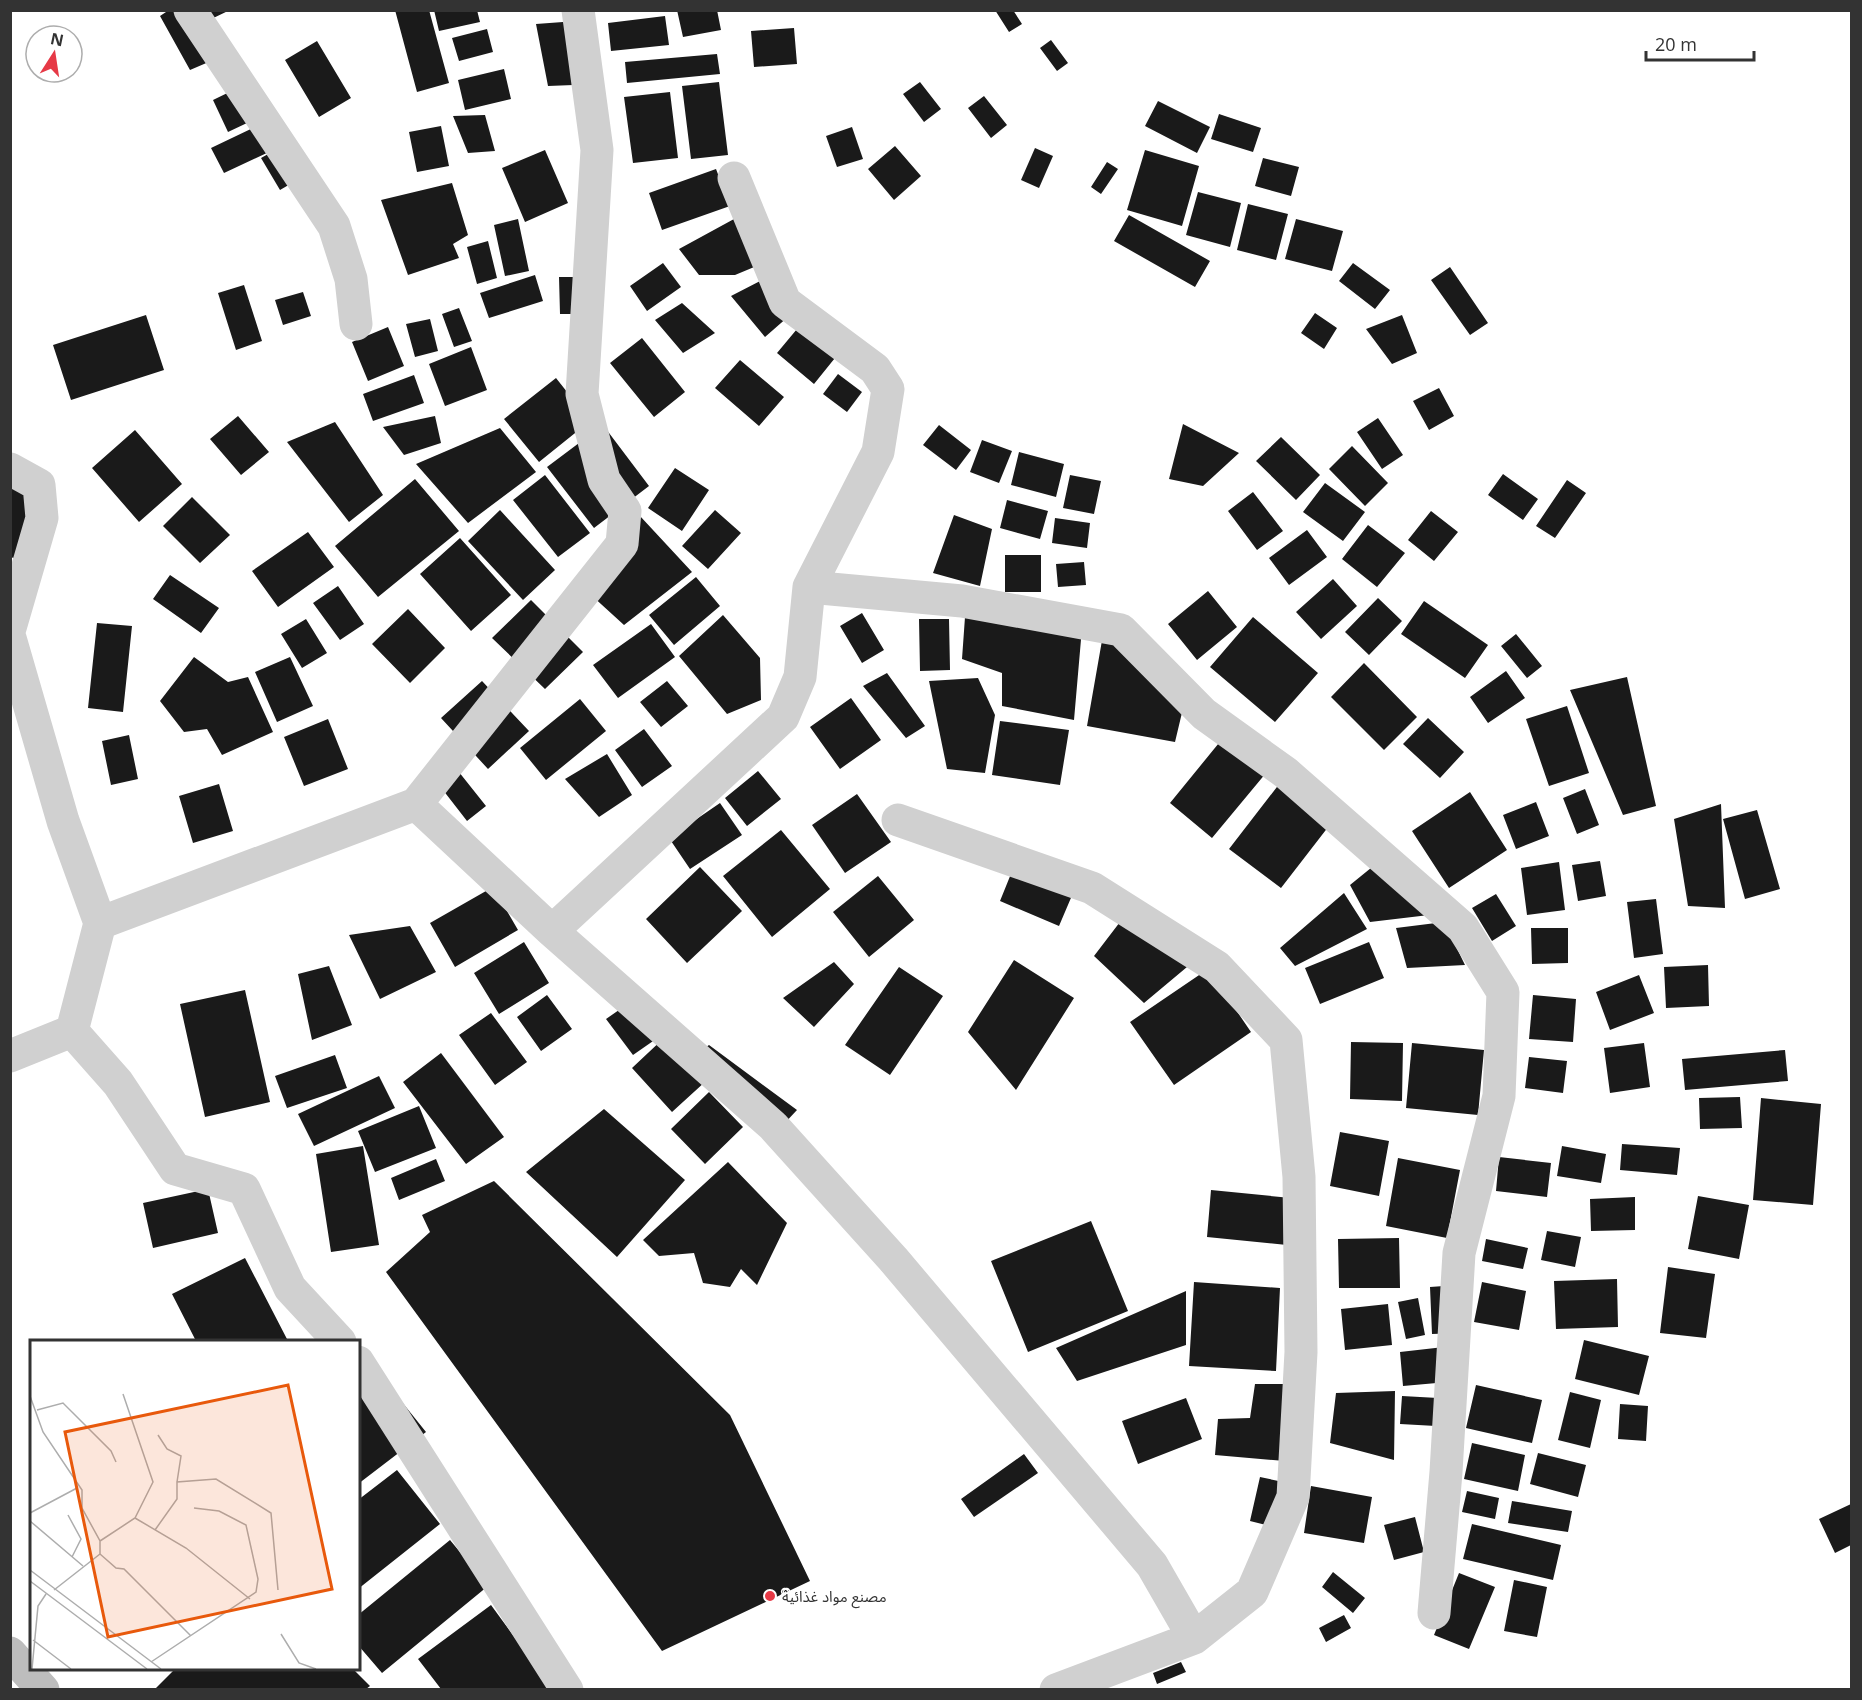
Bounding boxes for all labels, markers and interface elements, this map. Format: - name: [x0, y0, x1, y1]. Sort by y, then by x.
- north arrow: [24, 24, 84, 84]
- scale bar: [1646, 24, 1754, 62]
- text: N: [48, 27, 66, 51]
- text: 20 m: [1655, 32, 1697, 56]
- inset map: [30, 1340, 360, 1670]
- place label: مصنع مواد غذائية: [782, 1586, 887, 1609]
- marker: مصنع مواد غذائية: [763, 1589, 777, 1603]

